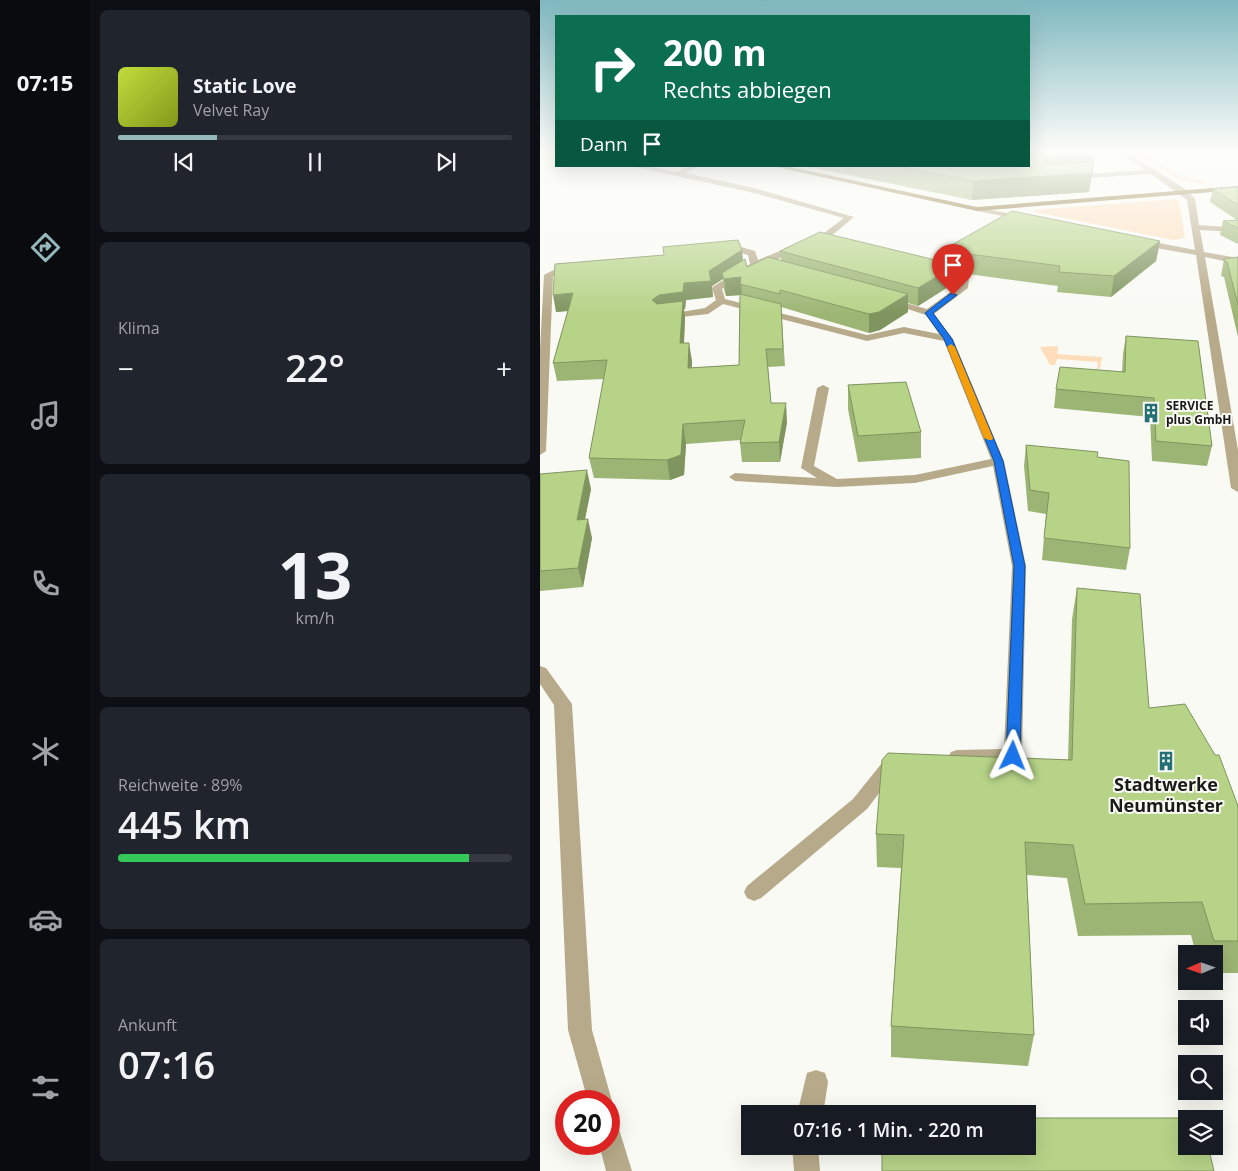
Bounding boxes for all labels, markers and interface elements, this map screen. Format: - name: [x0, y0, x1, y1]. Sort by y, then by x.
- text: 200 m: [663, 29, 767, 76]
- icon: right: [580, 35, 645, 100]
- text: 07:15: [17, 67, 73, 97]
- text: Static Love: [193, 73, 296, 99]
- text: Rechts abbiegen: [663, 74, 832, 104]
- text: Velvet Ray: [193, 99, 269, 121]
- icon: arrive: [638, 130, 666, 158]
- text: Dann: [580, 131, 628, 157]
- icon: previous: [170, 148, 198, 176]
- icon: pause: [301, 148, 329, 176]
- icon: next: [432, 148, 460, 176]
- icon: directions: [28, 230, 63, 265]
- pin: [932, 244, 974, 295]
- icon: arrive: [939, 251, 967, 279]
- text: Klima: [118, 317, 160, 339]
- text: 22°: [285, 341, 345, 393]
- text: −: [118, 349, 134, 387]
- text: +: [496, 349, 512, 387]
- place label: SERVICE plus GmbH: [1166, 397, 1231, 428]
- icon: music: [28, 398, 63, 433]
- building icon: SERVICE plus GmbH: [1140, 402, 1162, 424]
- text: 13: [278, 530, 352, 618]
- icon: phone: [28, 566, 63, 601]
- text: km/h: [296, 607, 334, 629]
- position arrow: [986, 729, 1038, 781]
- icon: climate: [28, 734, 63, 769]
- building icon: Stadtwerke Neumünster: [1155, 750, 1177, 772]
- place label: Stadtwerke Neumünster: [1109, 772, 1223, 817]
- text: Reichweite · 89%: [118, 774, 243, 796]
- text: 445 km: [118, 798, 251, 850]
- icon: car: [28, 902, 63, 937]
- north arrow: [1178, 945, 1222, 990]
- map controls: [1178, 945, 1223, 1155]
- button: sound: [1178, 1000, 1223, 1045]
- text: Ankunft: [118, 1014, 177, 1036]
- text: 07:16: [118, 1038, 215, 1090]
- button: search: [1178, 1055, 1223, 1100]
- icon: filters: [28, 1070, 63, 1105]
- speed limit sign: 20: [555, 1090, 620, 1155]
- button: layers: [1178, 1110, 1223, 1155]
- text: 07:16 · 1 Min. · 220 m: [793, 1117, 984, 1143]

